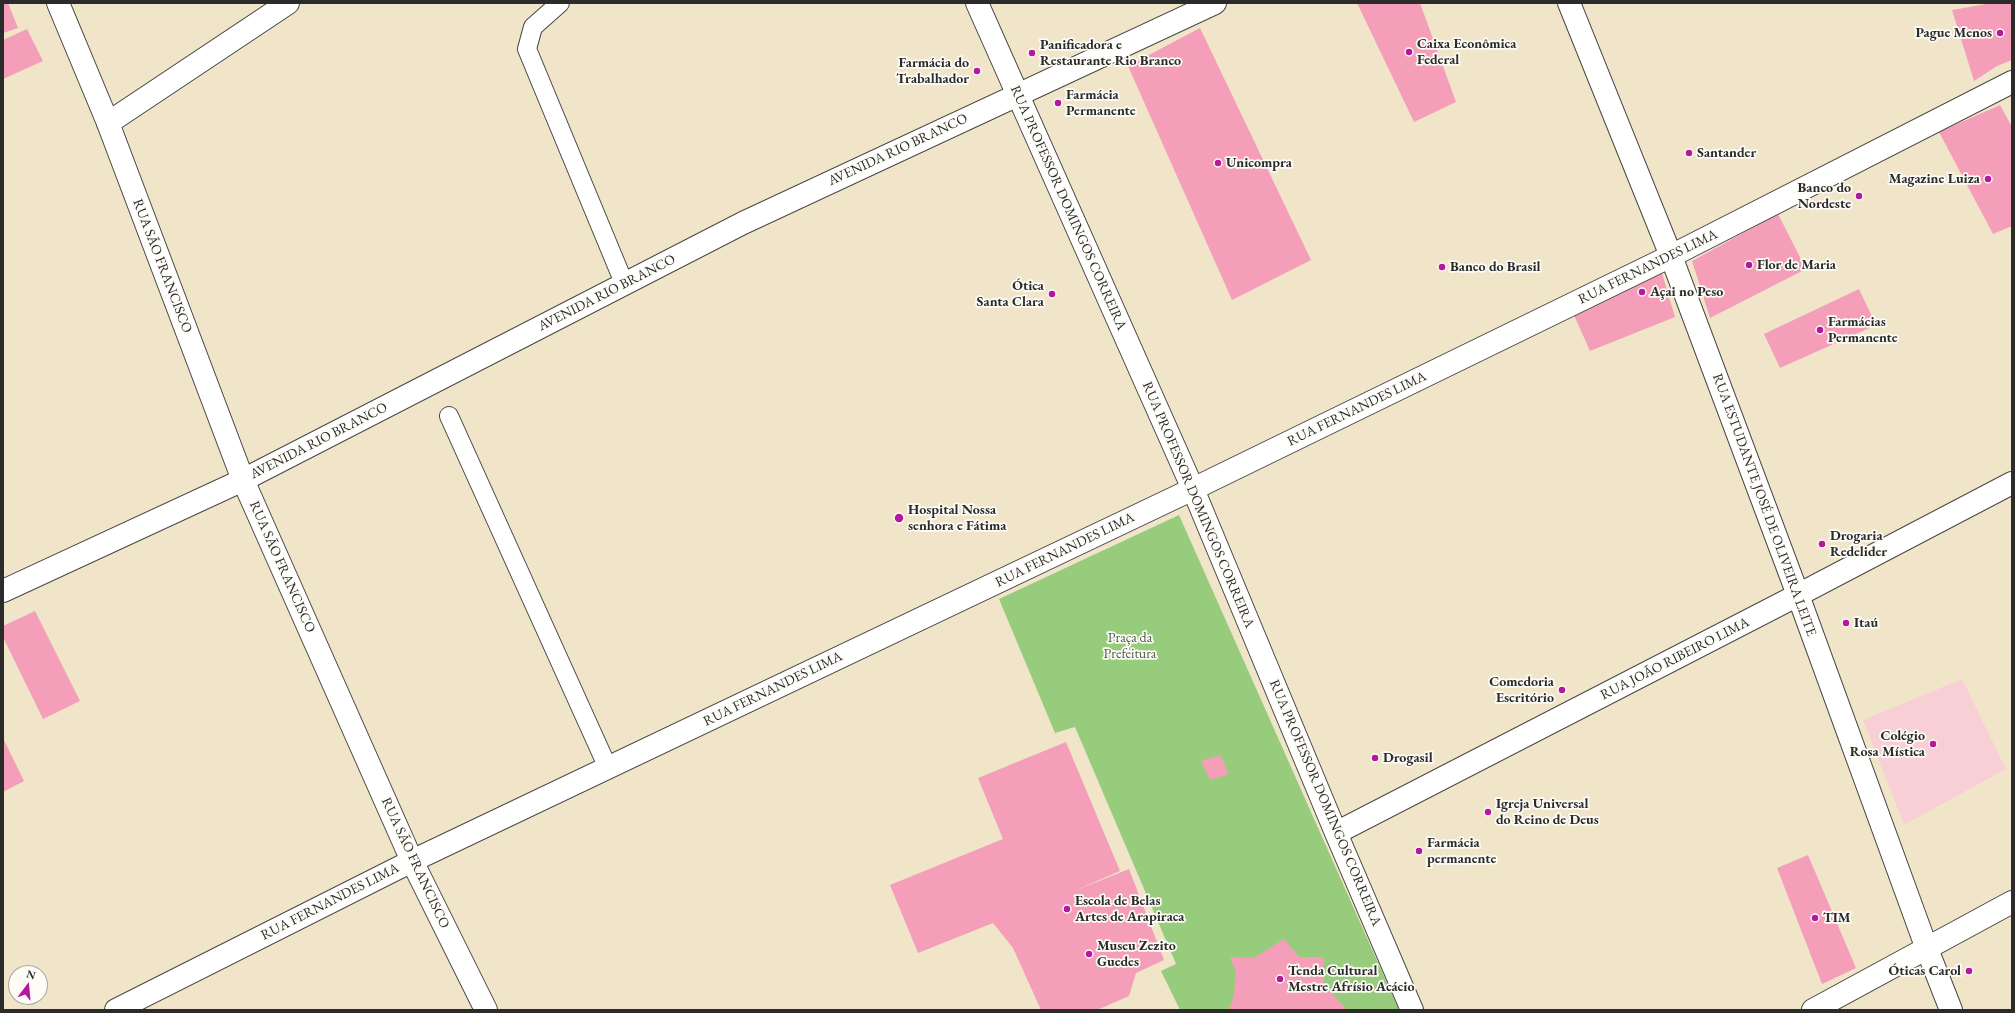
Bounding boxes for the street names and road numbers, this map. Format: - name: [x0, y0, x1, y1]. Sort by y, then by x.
- street label: RUA PROFESSOR DOMINGOS CORREIRA: [1006, 83, 1130, 333]
- street label: AVENIDA RIO BRANCO: [826, 110, 970, 190]
- street label: RUA SÃO FRANCISCO: [129, 197, 195, 335]
- street label: RUA FERNANDES LIMA: [1576, 226, 1720, 308]
- street label: AVENIDA RIO BRANCO: [536, 251, 678, 335]
- street label: RUA FERNANDES LIMA: [1285, 368, 1429, 450]
- street label: RUA ESTUDANTE JOSÉ DE OLIVEIRA LEITE: [1708, 371, 1820, 639]
- street label: RUA PROFESSOR DOMINGOS CORREIRA: [1138, 379, 1258, 631]
- street label: AVENIDA RIO BRANCO: [248, 399, 390, 483]
- street label: RUA SÃO FRANCISCO: [245, 499, 319, 635]
- street label: RUA FERNANDES LIMA: [993, 509, 1137, 591]
- street label: RUA JOÃO RIBEIRO LIMA: [1598, 614, 1752, 704]
- street label: RUA FERNANDES LIMA: [701, 648, 845, 730]
- street label: RUA PROFESSOR DOMINGOS CORREIRA: [1265, 677, 1385, 929]
- street label: RUA SÃO FRANCISCO: [377, 795, 453, 931]
- street label: RUA FERNANDES LIMA: [258, 860, 402, 944]

